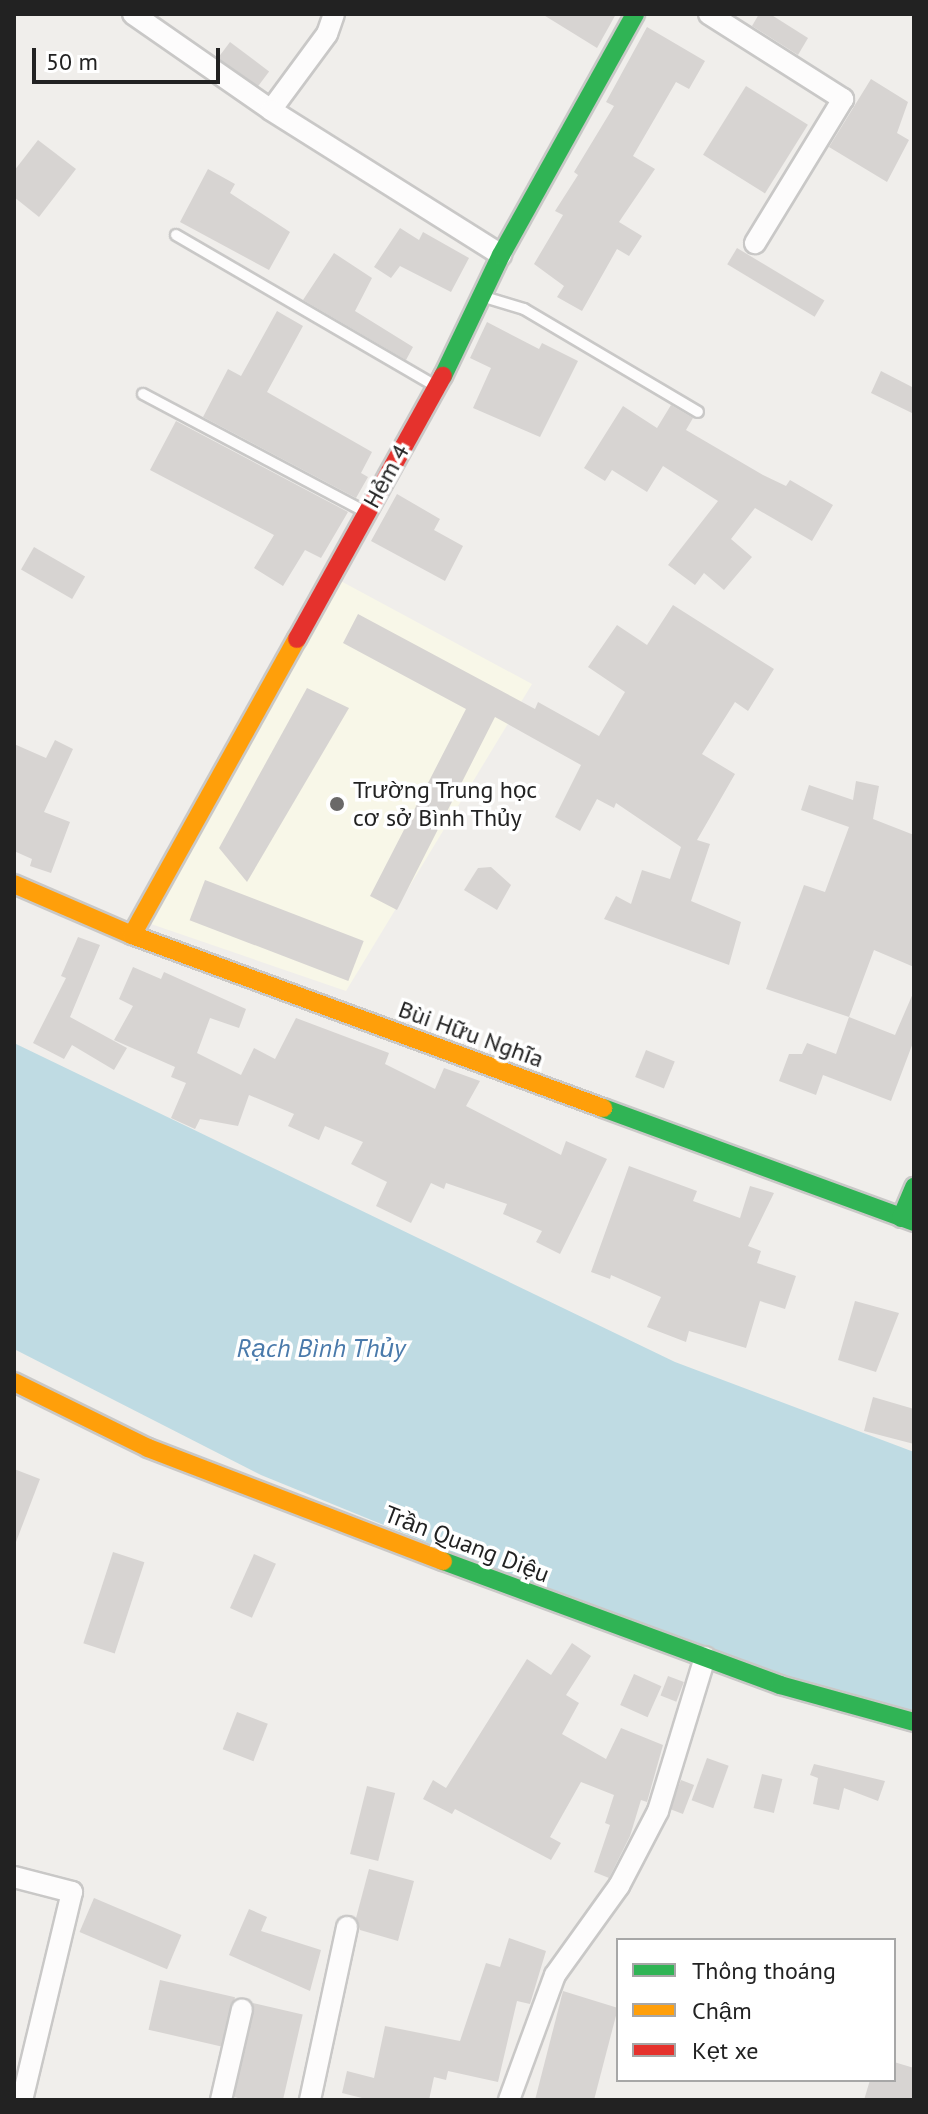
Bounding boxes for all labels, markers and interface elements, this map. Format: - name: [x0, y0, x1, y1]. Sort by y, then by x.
- scale bar: [36, 32, 224, 82]
- text: 50 m: [46, 46, 98, 77]
- street label: Hẻm 4: [357, 439, 415, 513]
- place label: Trường Trung học cơ sở Bình Thủy: [353, 776, 538, 832]
- marker: Trường Trung học cơ sở Bình Thủy: [328, 795, 346, 813]
- street label: Bùi Hữu Nghĩa: [395, 994, 547, 1074]
- water label: Rạch Bình Thủy: [236, 1332, 406, 1364]
- street label: Trần Quang Diệu: [381, 1499, 553, 1589]
- legend: [616, 1938, 896, 2082]
- text: Thông thoáng: [692, 1955, 836, 1986]
- text: Chậm: [692, 1995, 752, 2026]
- text: Kẹt xe: [692, 2035, 759, 2066]

